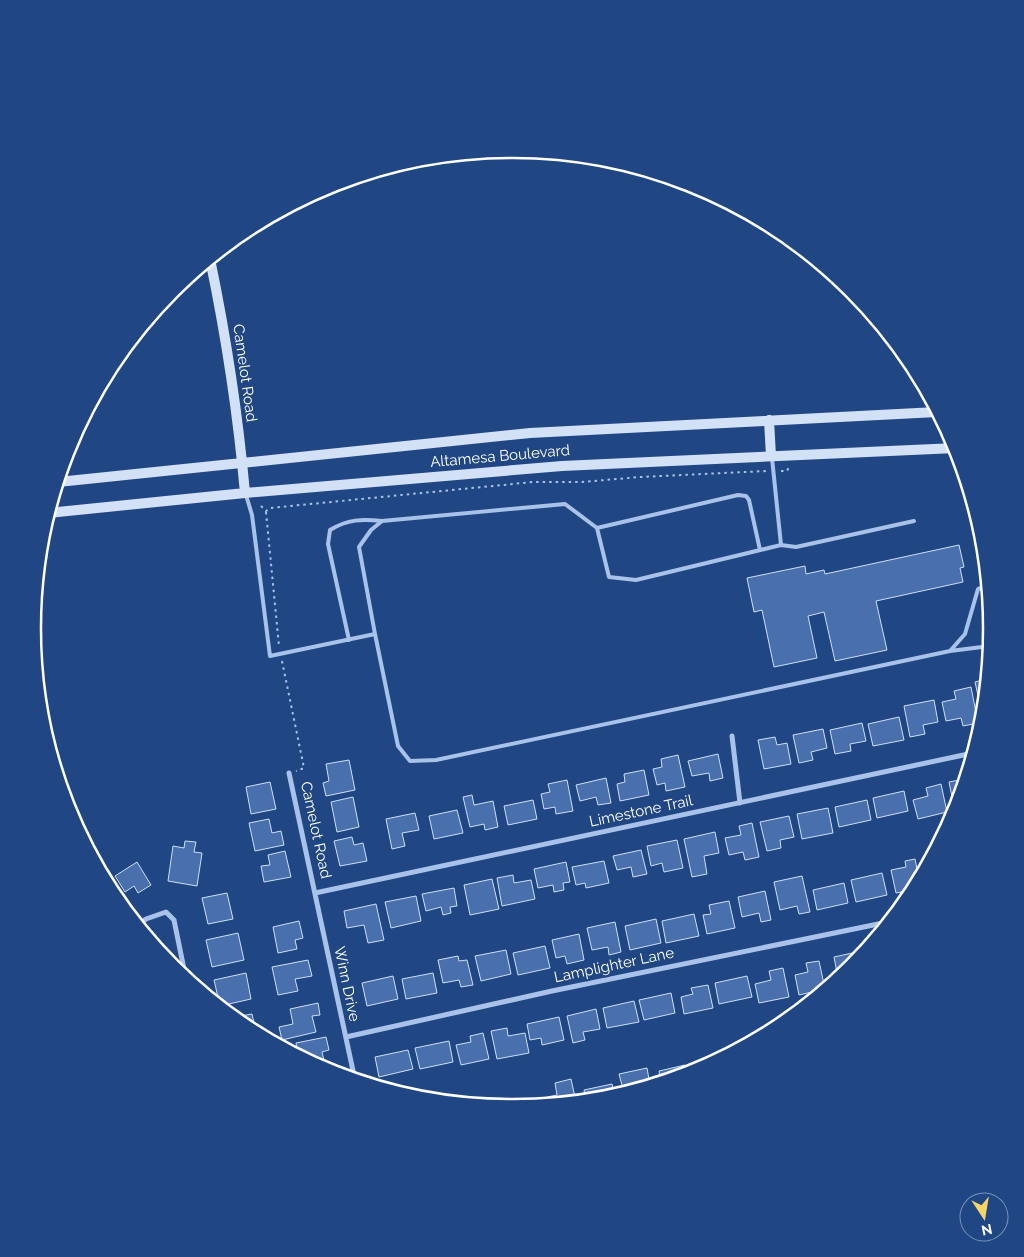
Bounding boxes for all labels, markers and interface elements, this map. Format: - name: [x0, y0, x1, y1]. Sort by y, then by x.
- street label: Camelot Road: [229, 323, 261, 423]
- street label: Altamesa Boulevard: [429, 441, 571, 471]
- street label: Camelot Road: [297, 780, 335, 880]
- street label: Limestone Trail: [588, 791, 695, 831]
- street label: Lamplighter Lane: [552, 943, 676, 987]
- street label: Winn Drive: [330, 945, 364, 1023]
- north arrow: [959, 1192, 1009, 1242]
- text: N: [980, 1221, 994, 1239]

